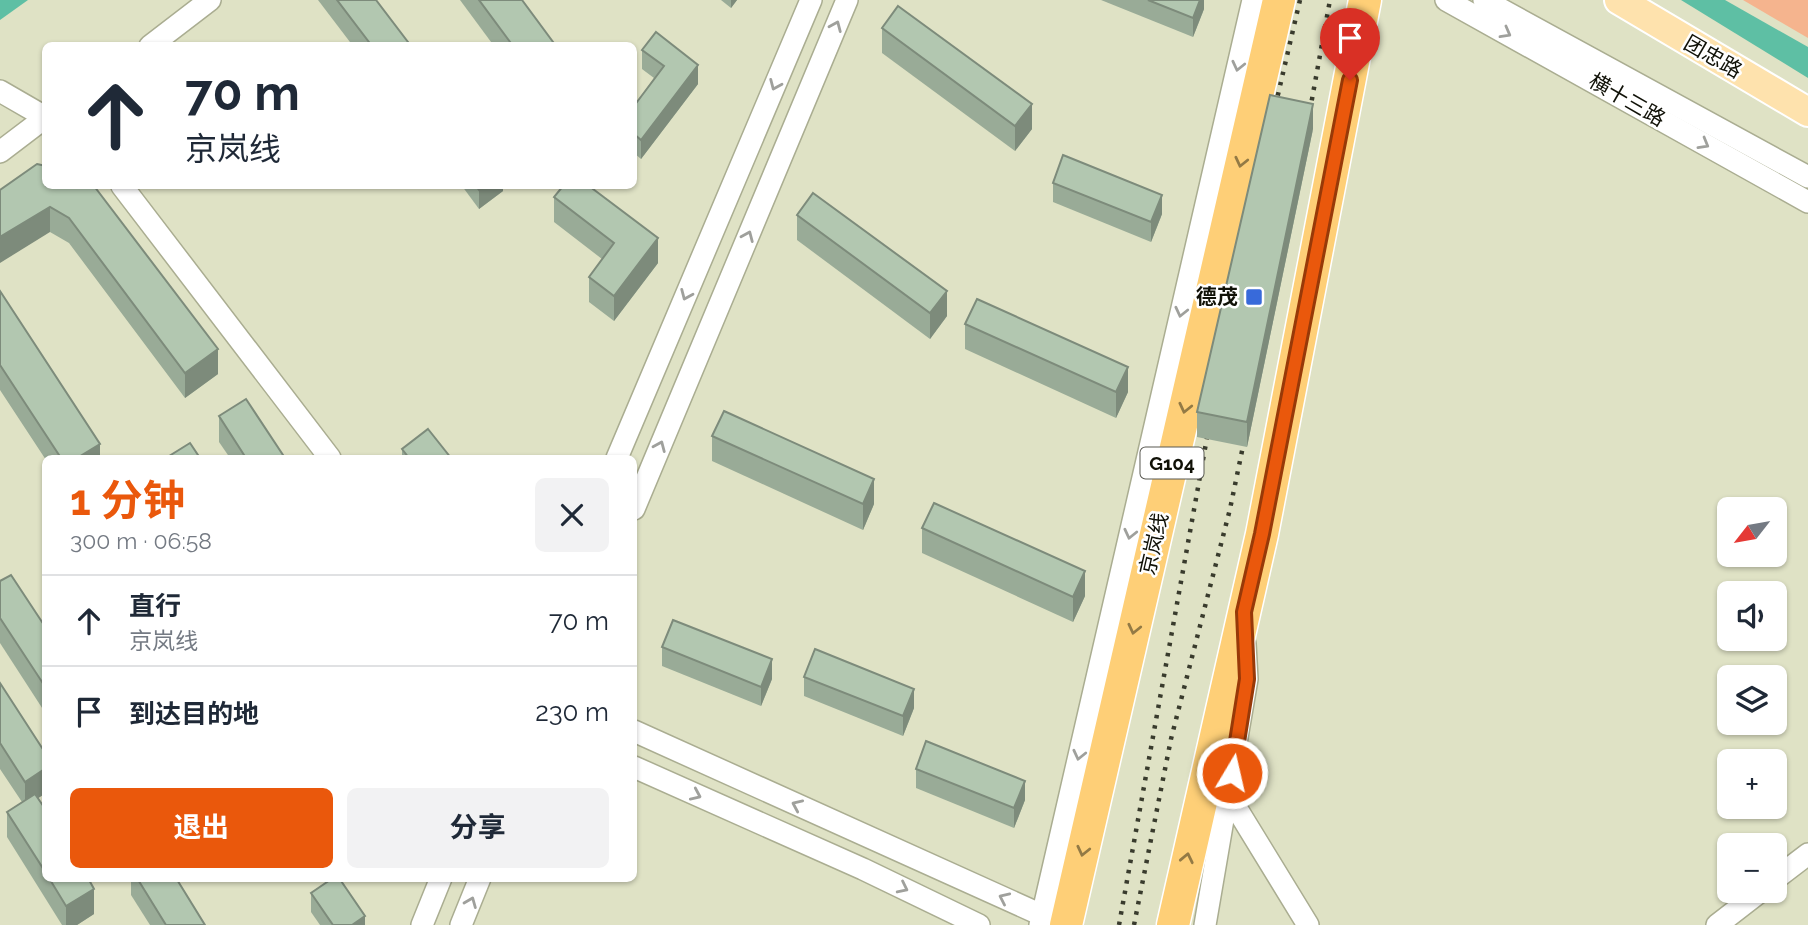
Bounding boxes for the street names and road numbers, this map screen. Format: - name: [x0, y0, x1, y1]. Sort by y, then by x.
- street label: 团忠路: [1680, 30, 1747, 83]
- street label: 横十三路: [1585, 68, 1670, 131]
- road number: G104: [1140, 447, 1204, 478]
- street label: 京岚线: [1134, 510, 1173, 577]

